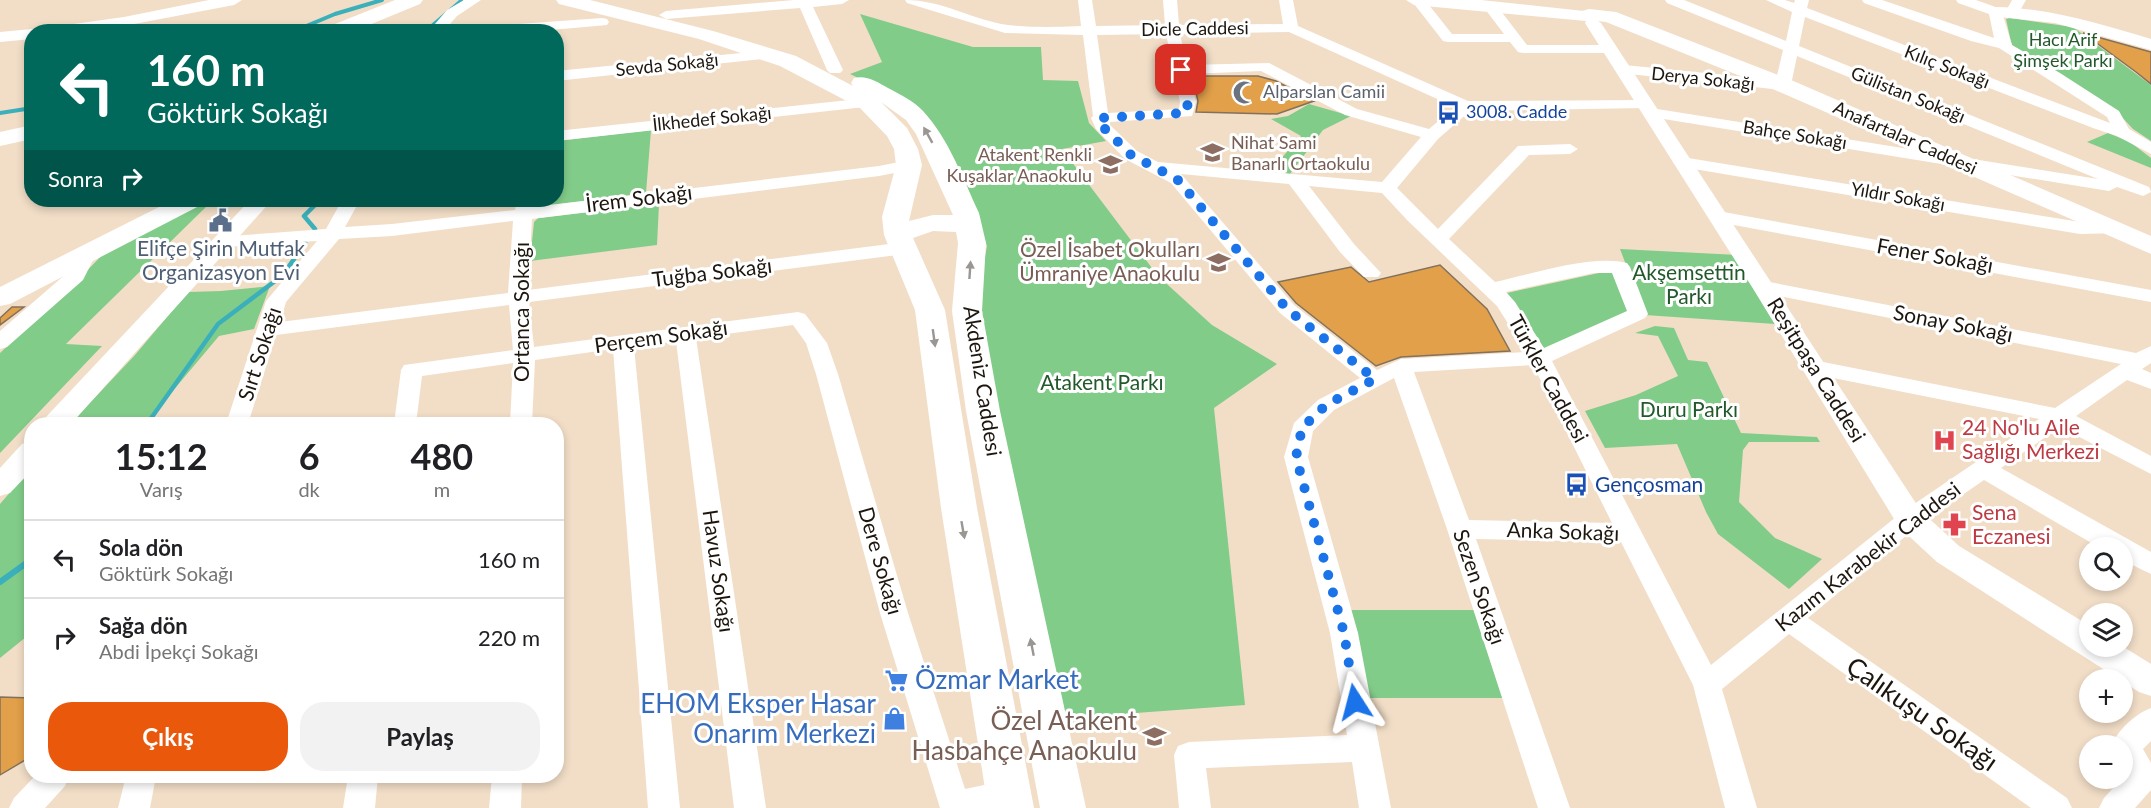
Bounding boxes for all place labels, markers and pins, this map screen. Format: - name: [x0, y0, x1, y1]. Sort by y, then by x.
- pin: [1155, 44, 1206, 95]
- mosque icon: Alparslan Camii: [1232, 79, 1258, 105]
- place label: Alparslan Camii: [1263, 80, 1385, 102]
- bus stop icon: 3008. Cadde: [1435, 99, 1461, 125]
- place label: 3008. Cadde: [1466, 100, 1567, 122]
- place label: Nihat Sami Banarlı Ortaokulu: [1231, 131, 1370, 174]
- school or university icon: Nihat Sami Banarlı Ortaokulu: [1200, 140, 1226, 166]
- place label: Atakent Renkli Kuşaklar Anaokulu: [946, 143, 1092, 186]
- school or university icon: Atakent Renkli Kuşaklar Anaokulu: [1097, 152, 1123, 178]
- public building icon: Elifçe Şirin Mutfak Organizasyon Evi: [208, 208, 234, 234]
- place label: Elifçe Şirin Mutfak Organizasyon Evi: [137, 235, 305, 284]
- place label: Özel İsabet Okulları Ümraniye Anaokulu: [1019, 236, 1200, 285]
- school or university icon: Özel İsabet Okulları Ümraniye Anaokulu: [1205, 249, 1231, 275]
- place label: 24 No'lu Aile Sağlığı Merkezi: [1962, 414, 2100, 463]
- hospital icon: 24 No'lu Aile Sağlığı Merkezi: [1931, 427, 1957, 453]
- place label: Gençosman: [1595, 471, 1703, 496]
- bus stop icon: Gençosman: [1564, 472, 1590, 498]
- place label: Sena Eczanesi: [1972, 499, 2051, 548]
- pharmacy icon: Sena Eczanesi: [1941, 512, 1967, 538]
- place label: Özmar Market: [915, 663, 1079, 695]
- supermarket icon: Özmar Market: [884, 667, 910, 693]
- place label: EHOM Eksper Hasar Onarım Merkezi: [640, 687, 877, 749]
- place label: Özel Atakent Hasbahçe Anaokulu: [912, 704, 1138, 766]
- shop icon: EHOM Eksper Hasar Onarım Merkezi: [881, 706, 907, 732]
- school or university icon: Özel Atakent Hasbahçe Anaokulu: [1142, 723, 1168, 749]

